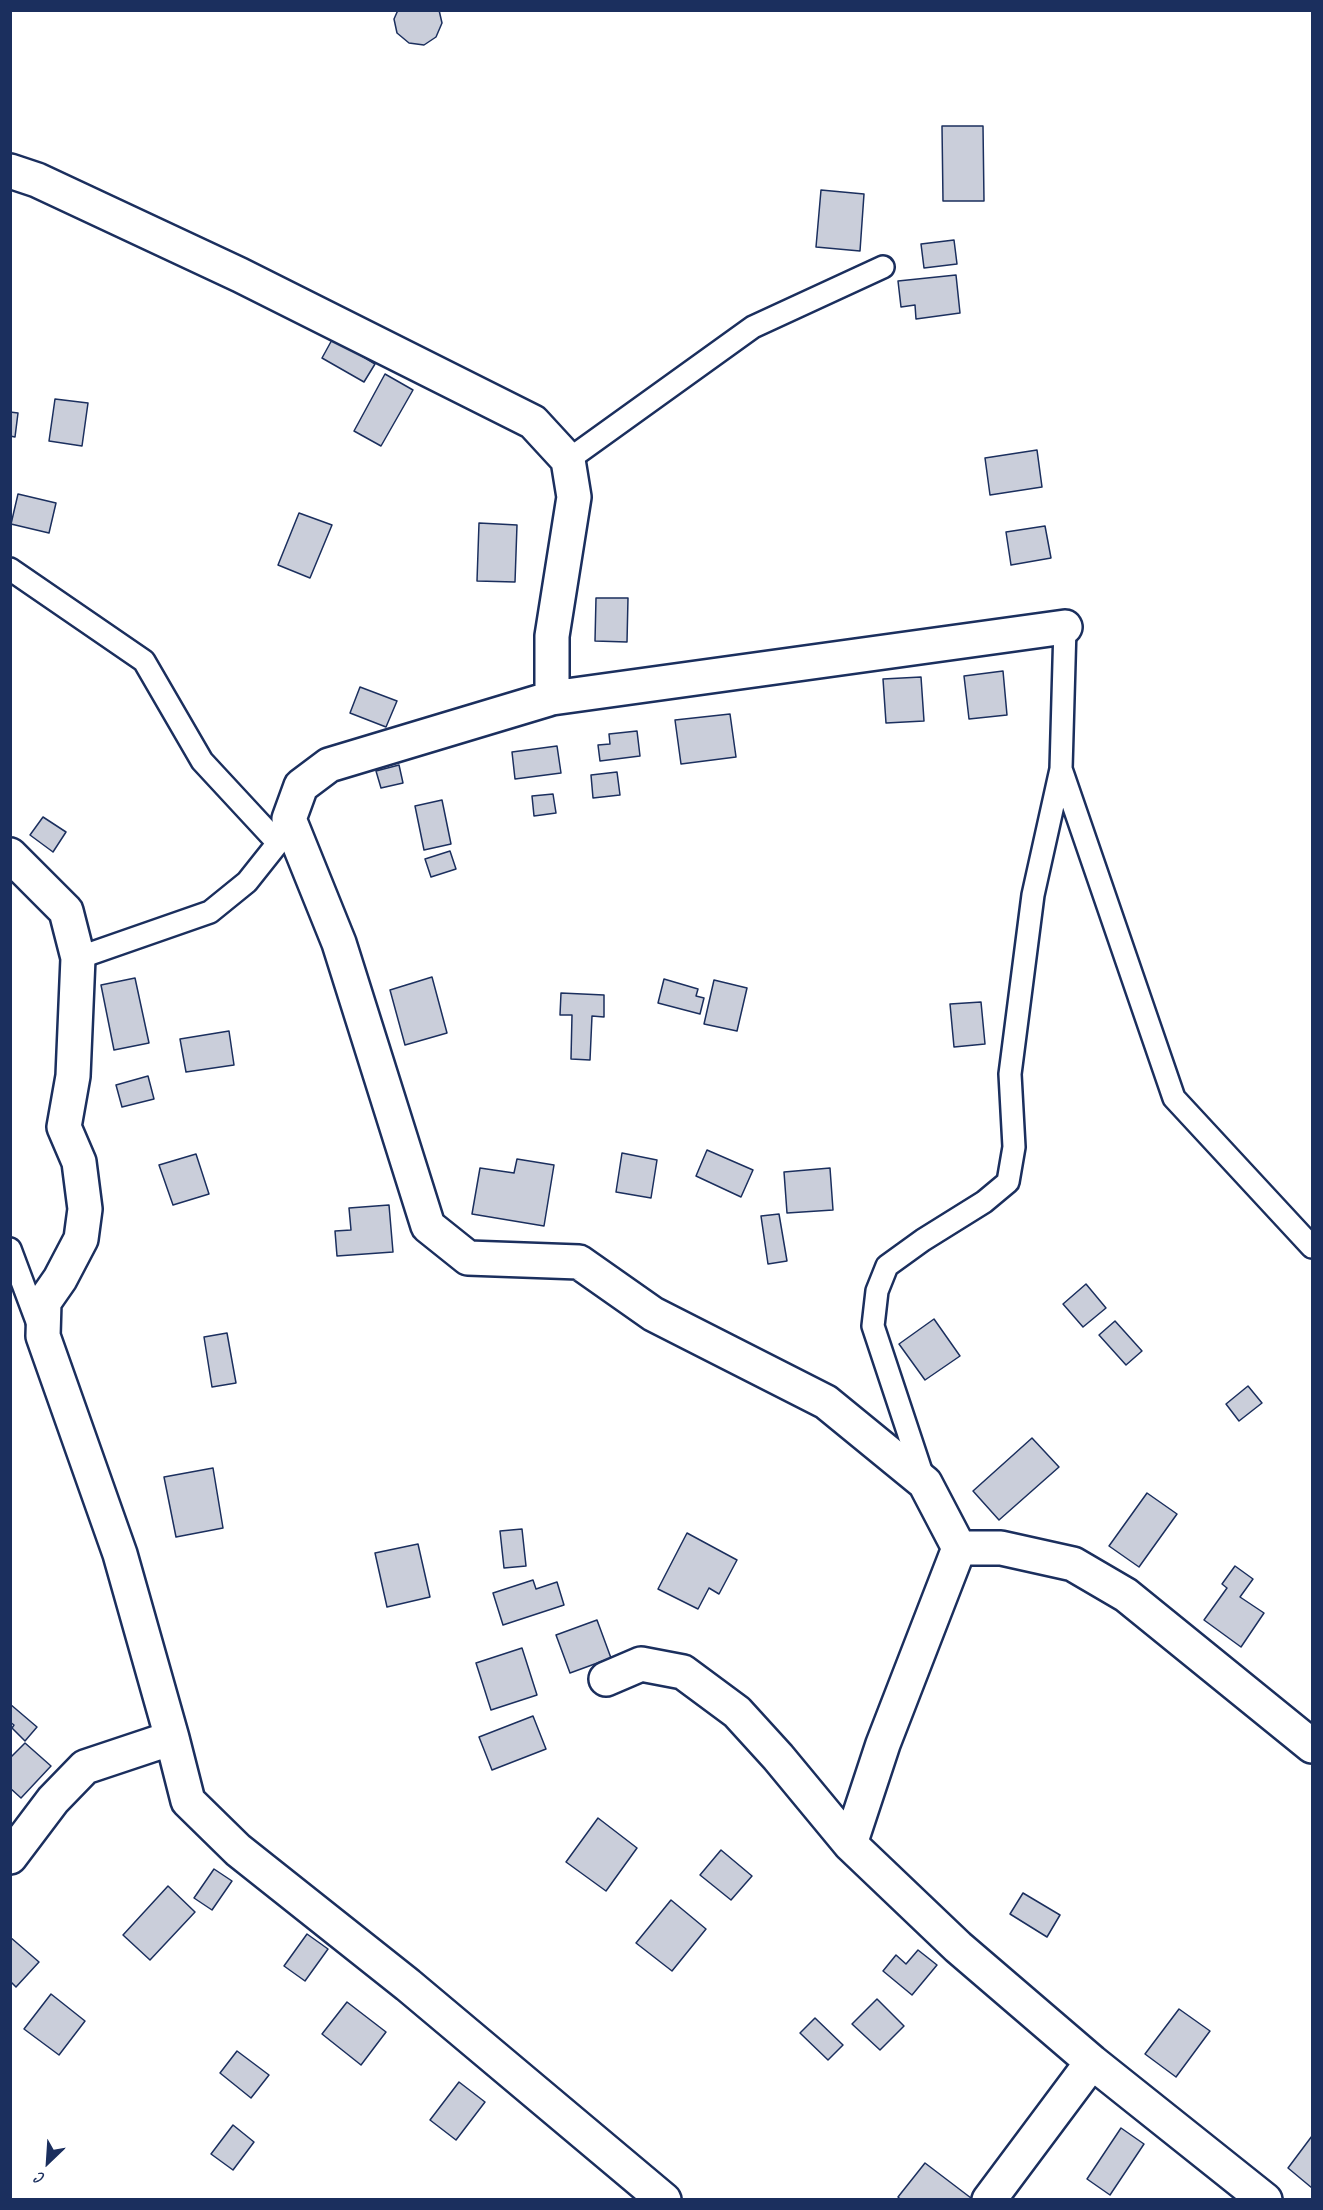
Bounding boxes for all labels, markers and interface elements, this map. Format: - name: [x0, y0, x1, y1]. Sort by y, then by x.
- north arrow: [18, 2132, 78, 2192]
- text: С: [33, 2168, 48, 2189]

